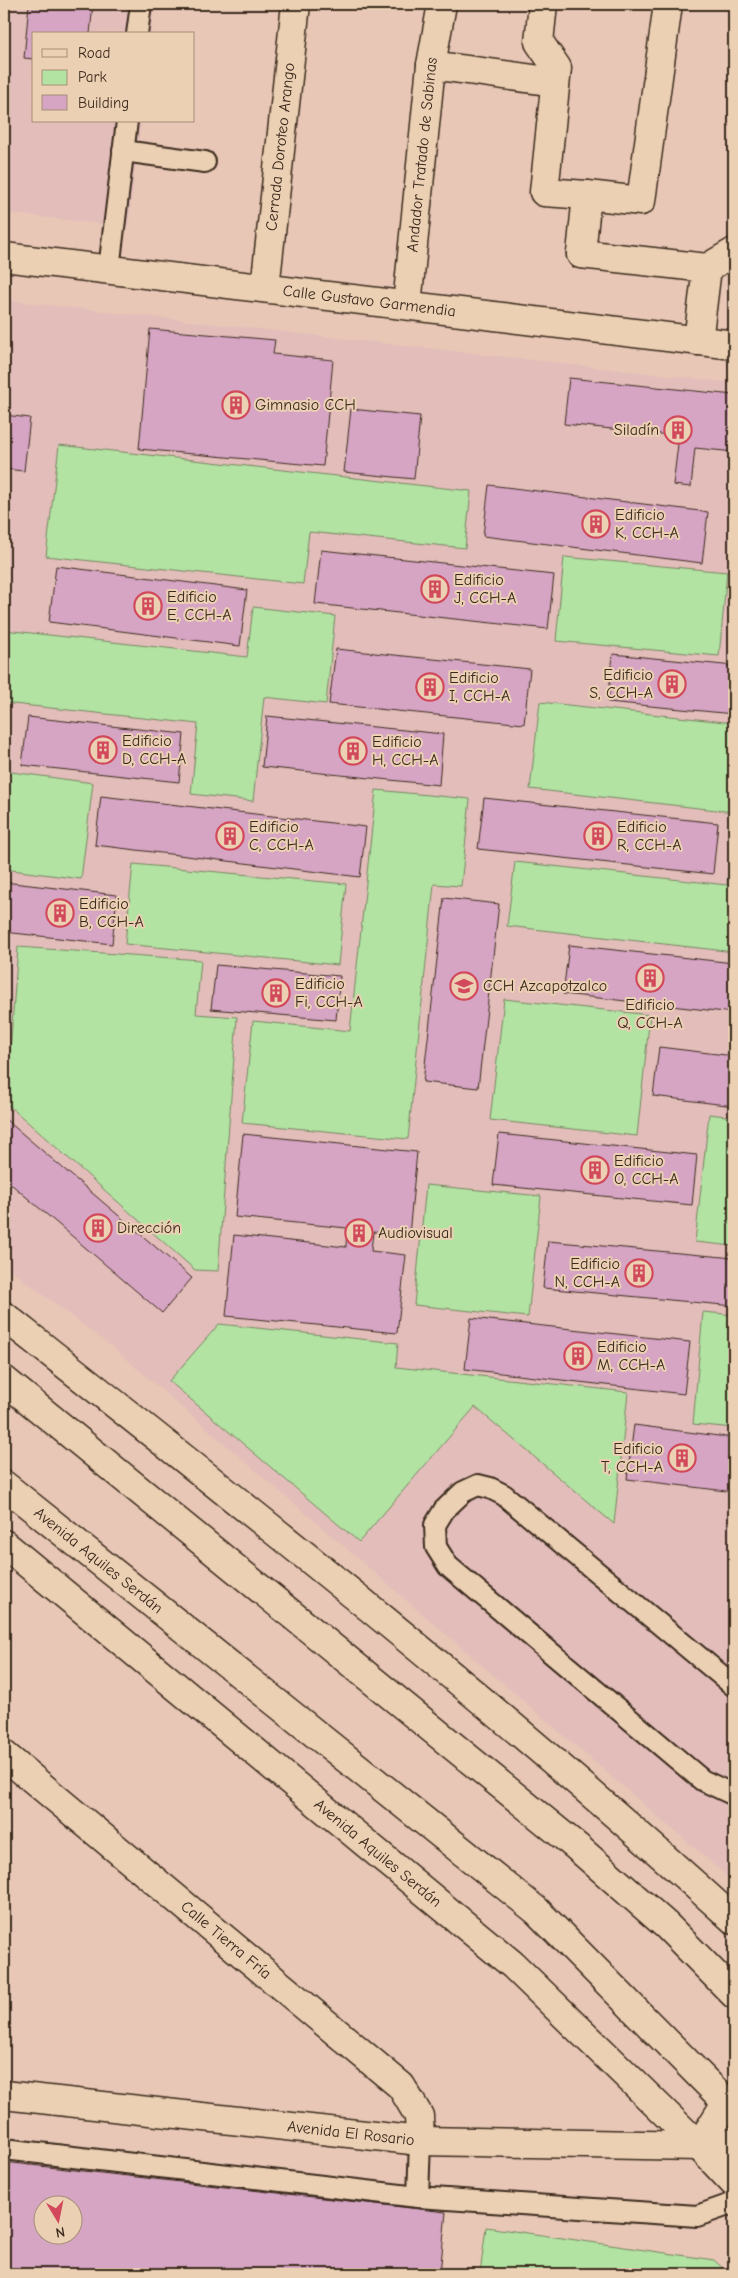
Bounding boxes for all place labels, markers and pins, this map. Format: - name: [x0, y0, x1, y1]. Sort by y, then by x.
- building icon: Gimnasio CCH: [221, 390, 251, 420]
- place label: Gimnasio CCH: [255, 396, 356, 414]
- building icon: Siladín: [663, 415, 693, 445]
- place label: Siladín: [614, 421, 659, 439]
- place label: Edificio K, CCH-A: [615, 506, 679, 542]
- building icon: Edificio K, CCH-A: [581, 509, 611, 539]
- place label: Edificio J, CCH-A: [454, 571, 516, 607]
- building icon: Edificio J, CCH-A: [420, 574, 450, 604]
- place label: Edificio E, CCH-A: [167, 588, 232, 624]
- building icon: Edificio E, CCH-A: [133, 591, 163, 621]
- place label: Edificio S, CCH-A: [589, 666, 653, 702]
- place label: Edificio I, CCH-A: [449, 669, 510, 705]
- building icon: Edificio S, CCH-A: [657, 669, 687, 699]
- building icon: Edificio I, CCH-A: [415, 672, 445, 702]
- place label: Edificio D, CCH-A: [122, 732, 186, 768]
- place label: Edificio H, CCH-A: [372, 733, 439, 769]
- building icon: Edificio D, CCH-A: [88, 735, 118, 765]
- building icon: Edificio H, CCH-A: [338, 736, 368, 766]
- place label: Edificio C, CCH-A: [249, 818, 314, 854]
- place label: Edificio R, CCH-A: [617, 818, 681, 854]
- building icon: Edificio C, CCH-A: [215, 821, 245, 851]
- building icon: Edificio R, CCH-A: [583, 821, 613, 851]
- place label: Edificio B, CCH-A: [79, 895, 144, 931]
- building icon: Edificio B, CCH-A: [45, 898, 75, 928]
- building icon: Edificio Q, CCH-A: [635, 963, 665, 993]
- school or university icon: CCH Azcapotzalco: [449, 971, 479, 1001]
- place label: Edificio Fi, CCH-A: [295, 975, 363, 1011]
- place label: CCH Azcapotzalco: [483, 977, 607, 995]
- building icon: Edificio Fi, CCH-A: [261, 978, 291, 1008]
- place label: Edificio Q, CCH-A: [617, 996, 683, 1032]
- place label: Edificio O, CCH-A: [614, 1152, 679, 1188]
- building icon: Edificio O, CCH-A: [580, 1155, 610, 1185]
- building icon: Dirección: [83, 1213, 113, 1243]
- building icon: Audiovisual: [344, 1218, 374, 1248]
- place label: Dirección: [117, 1219, 181, 1237]
- place label: Audiovisual: [378, 1224, 453, 1242]
- place label: Edificio N, CCH-A: [555, 1255, 620, 1291]
- building icon: Edificio N, CCH-A: [624, 1258, 654, 1288]
- place label: Edificio M, CCH-A: [597, 1338, 665, 1374]
- building icon: Edificio M, CCH-A: [563, 1341, 593, 1371]
- place label: Edificio T, CCH-A: [601, 1440, 663, 1476]
- building icon: Edificio T, CCH-A: [667, 1443, 697, 1473]

